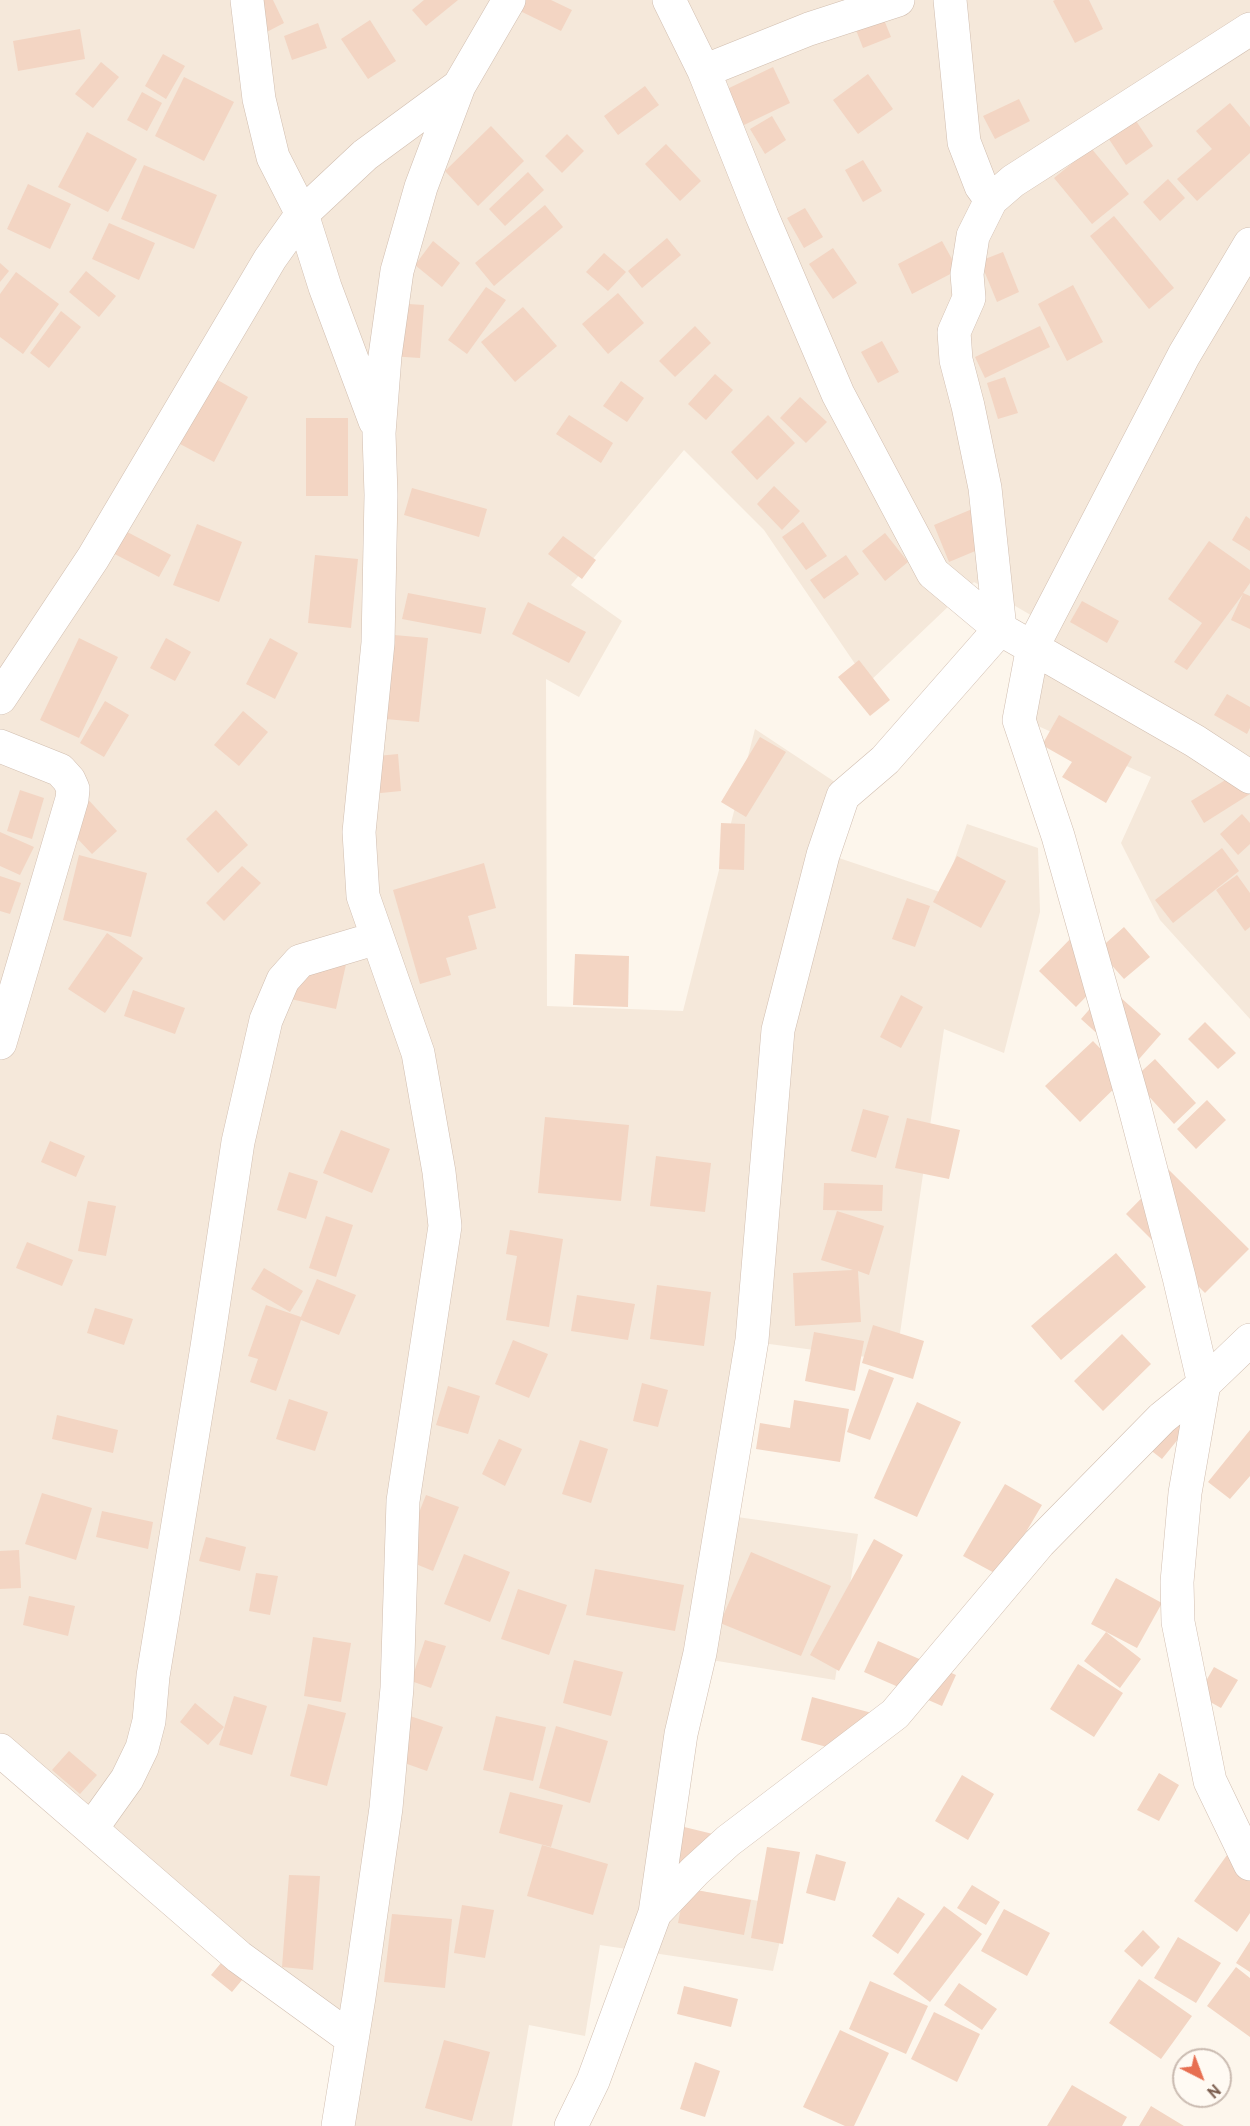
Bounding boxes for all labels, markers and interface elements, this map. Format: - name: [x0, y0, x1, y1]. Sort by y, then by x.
- north arrow: [1172, 2048, 1232, 2108]
- text: N: [1202, 2079, 1224, 2101]

